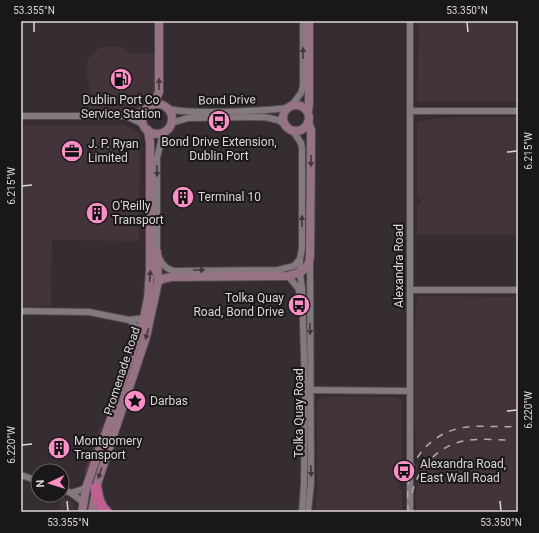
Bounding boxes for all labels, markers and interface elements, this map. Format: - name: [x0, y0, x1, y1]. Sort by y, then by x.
- text: 53.355°N: [13, 5, 55, 16]
- text: 53.350°N: [446, 5, 488, 16]
- one-way arrow: [300, 46, 306, 59]
- fuel station icon: Dublin Port Co Service Station: [108, 66, 134, 92]
- one-way arrow: [156, 77, 162, 90]
- street label: Bond Drive: [198, 92, 256, 108]
- place label: Dublin Port Co Service Station: [81, 93, 161, 121]
- bus stop icon: Bond Drive Extension, Dublin Port: [206, 108, 232, 134]
- text: 6.215°W: [523, 132, 534, 170]
- place label: Bond Drive Extension, Dublin Port: [161, 135, 277, 163]
- place label: J. P. Ryan Limited: [88, 137, 139, 165]
- office icon: J. P. Ryan Limited: [59, 138, 85, 164]
- one-way arrow: [308, 155, 314, 168]
- one-way arrow: [154, 165, 160, 178]
- text: 6.215°W: [6, 167, 17, 205]
- building icon: Terminal 10: [170, 184, 196, 210]
- place label: Terminal 10: [198, 190, 261, 204]
- place label: O'Reilly Transport: [112, 199, 164, 227]
- building icon: O'Reilly Transport: [84, 200, 110, 226]
- one-way arrow: [299, 214, 305, 227]
- street label: Alexandra Road: [392, 224, 406, 308]
- one-way arrow: [193, 267, 206, 273]
- one-way arrow: [146, 270, 153, 282]
- place label: Tolka Quay Road, Bond Drive: [193, 291, 284, 319]
- bus stop icon: Tolka Quay Road, Bond Drive: [286, 292, 312, 318]
- one-way arrow: [307, 323, 314, 335]
- street label: Promenade Road: [101, 325, 143, 417]
- one-way arrow: [144, 328, 150, 340]
- street label: Tolka Quay Road: [292, 368, 306, 458]
- place icon: Darbas: [122, 388, 148, 414]
- text: 6.220°W: [523, 391, 534, 429]
- place label: Darbas: [150, 394, 188, 408]
- text: 6.220°W: [6, 426, 17, 464]
- place label: Montgomery Transport: [74, 434, 143, 462]
- building icon: Montgomery Transport: [46, 435, 72, 461]
- place label: Alexandra Road, East Wall Road: [420, 457, 506, 485]
- bus stop icon: Alexandra Road, East Wall Road: [391, 458, 417, 484]
- north arrow: [30, 463, 70, 503]
- one-way arrow: [308, 465, 314, 478]
- one-way arrow: [97, 468, 103, 480]
- text: N: [34, 479, 47, 488]
- text: 53.355°N: [47, 517, 89, 528]
- text: 53.350°N: [480, 517, 522, 528]

